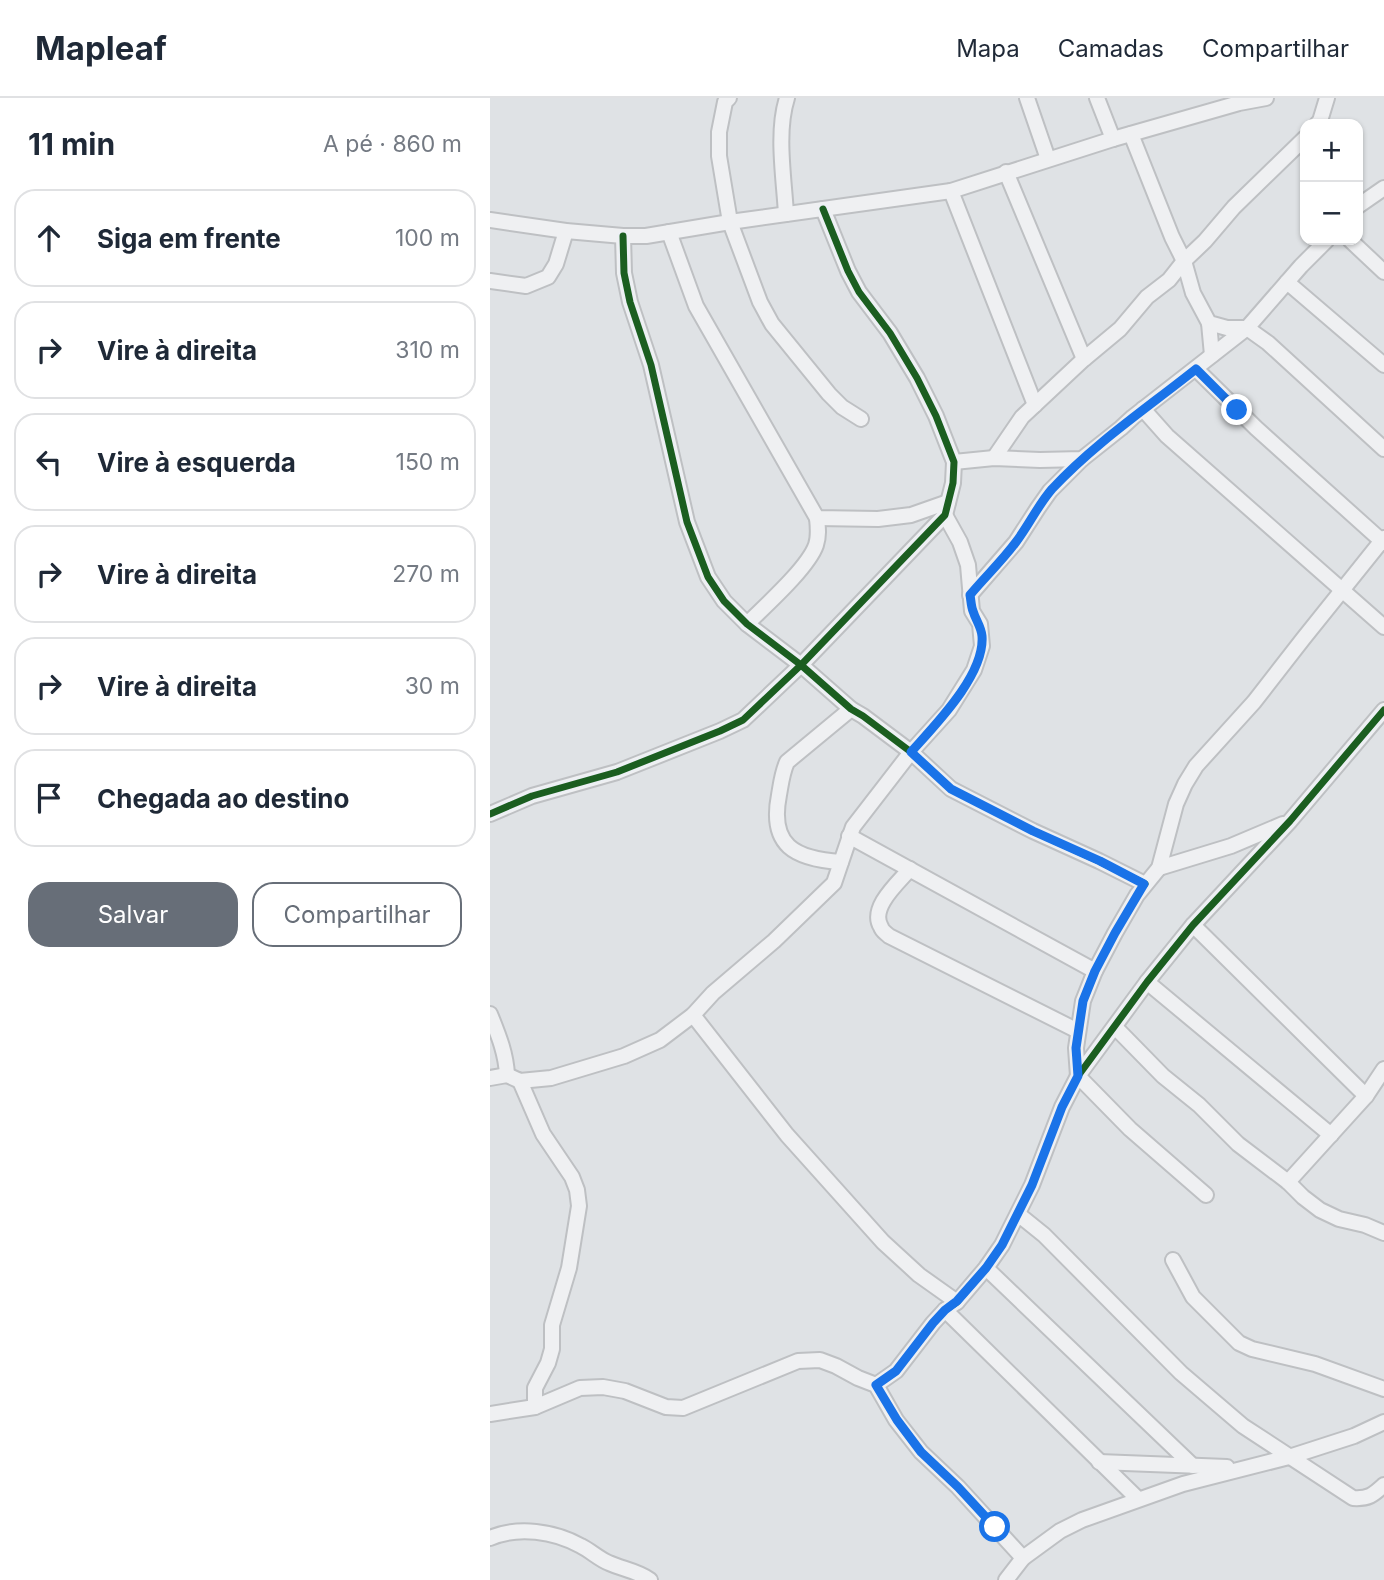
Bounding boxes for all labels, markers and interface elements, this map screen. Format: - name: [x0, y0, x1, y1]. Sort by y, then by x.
- text: Mapleaf: [35, 28, 167, 68]
- text: Mapa: [956, 34, 1020, 63]
- text: Camadas: [1058, 34, 1164, 63]
- text: Compartilhar: [1202, 34, 1349, 63]
- map controls: [1300, 119, 1363, 245]
- button: +: [1300, 119, 1363, 182]
- text: 11 min: [28, 126, 115, 162]
- text: A pé · 860 m: [323, 130, 462, 158]
- button: −: [1300, 182, 1363, 245]
- icon: ahead: [30, 219, 68, 257]
- text: Siga em frente: [97, 223, 281, 254]
- text: 100 m: [395, 224, 460, 252]
- icon: right: [30, 331, 68, 369]
- text: Vire à direita: [97, 335, 257, 366]
- text: 310 m: [395, 336, 460, 364]
- route end: [1221, 394, 1252, 425]
- icon: left: [30, 443, 68, 481]
- text: Vire à esquerda: [97, 447, 296, 478]
- text: 150 m: [396, 448, 460, 476]
- icon: right: [30, 555, 68, 593]
- text: Vire à direita: [97, 559, 257, 590]
- text: 270 m: [392, 560, 460, 588]
- icon: right: [30, 667, 68, 705]
- text: Vire à direita: [97, 671, 257, 702]
- text: 30 m: [405, 672, 460, 700]
- icon: arrive: [30, 779, 68, 817]
- text: Chegada ao destino: [97, 783, 349, 814]
- button: Salvar: [28, 882, 238, 947]
- button: Compartilhar: [252, 882, 462, 947]
- route start: [979, 1511, 1010, 1542]

